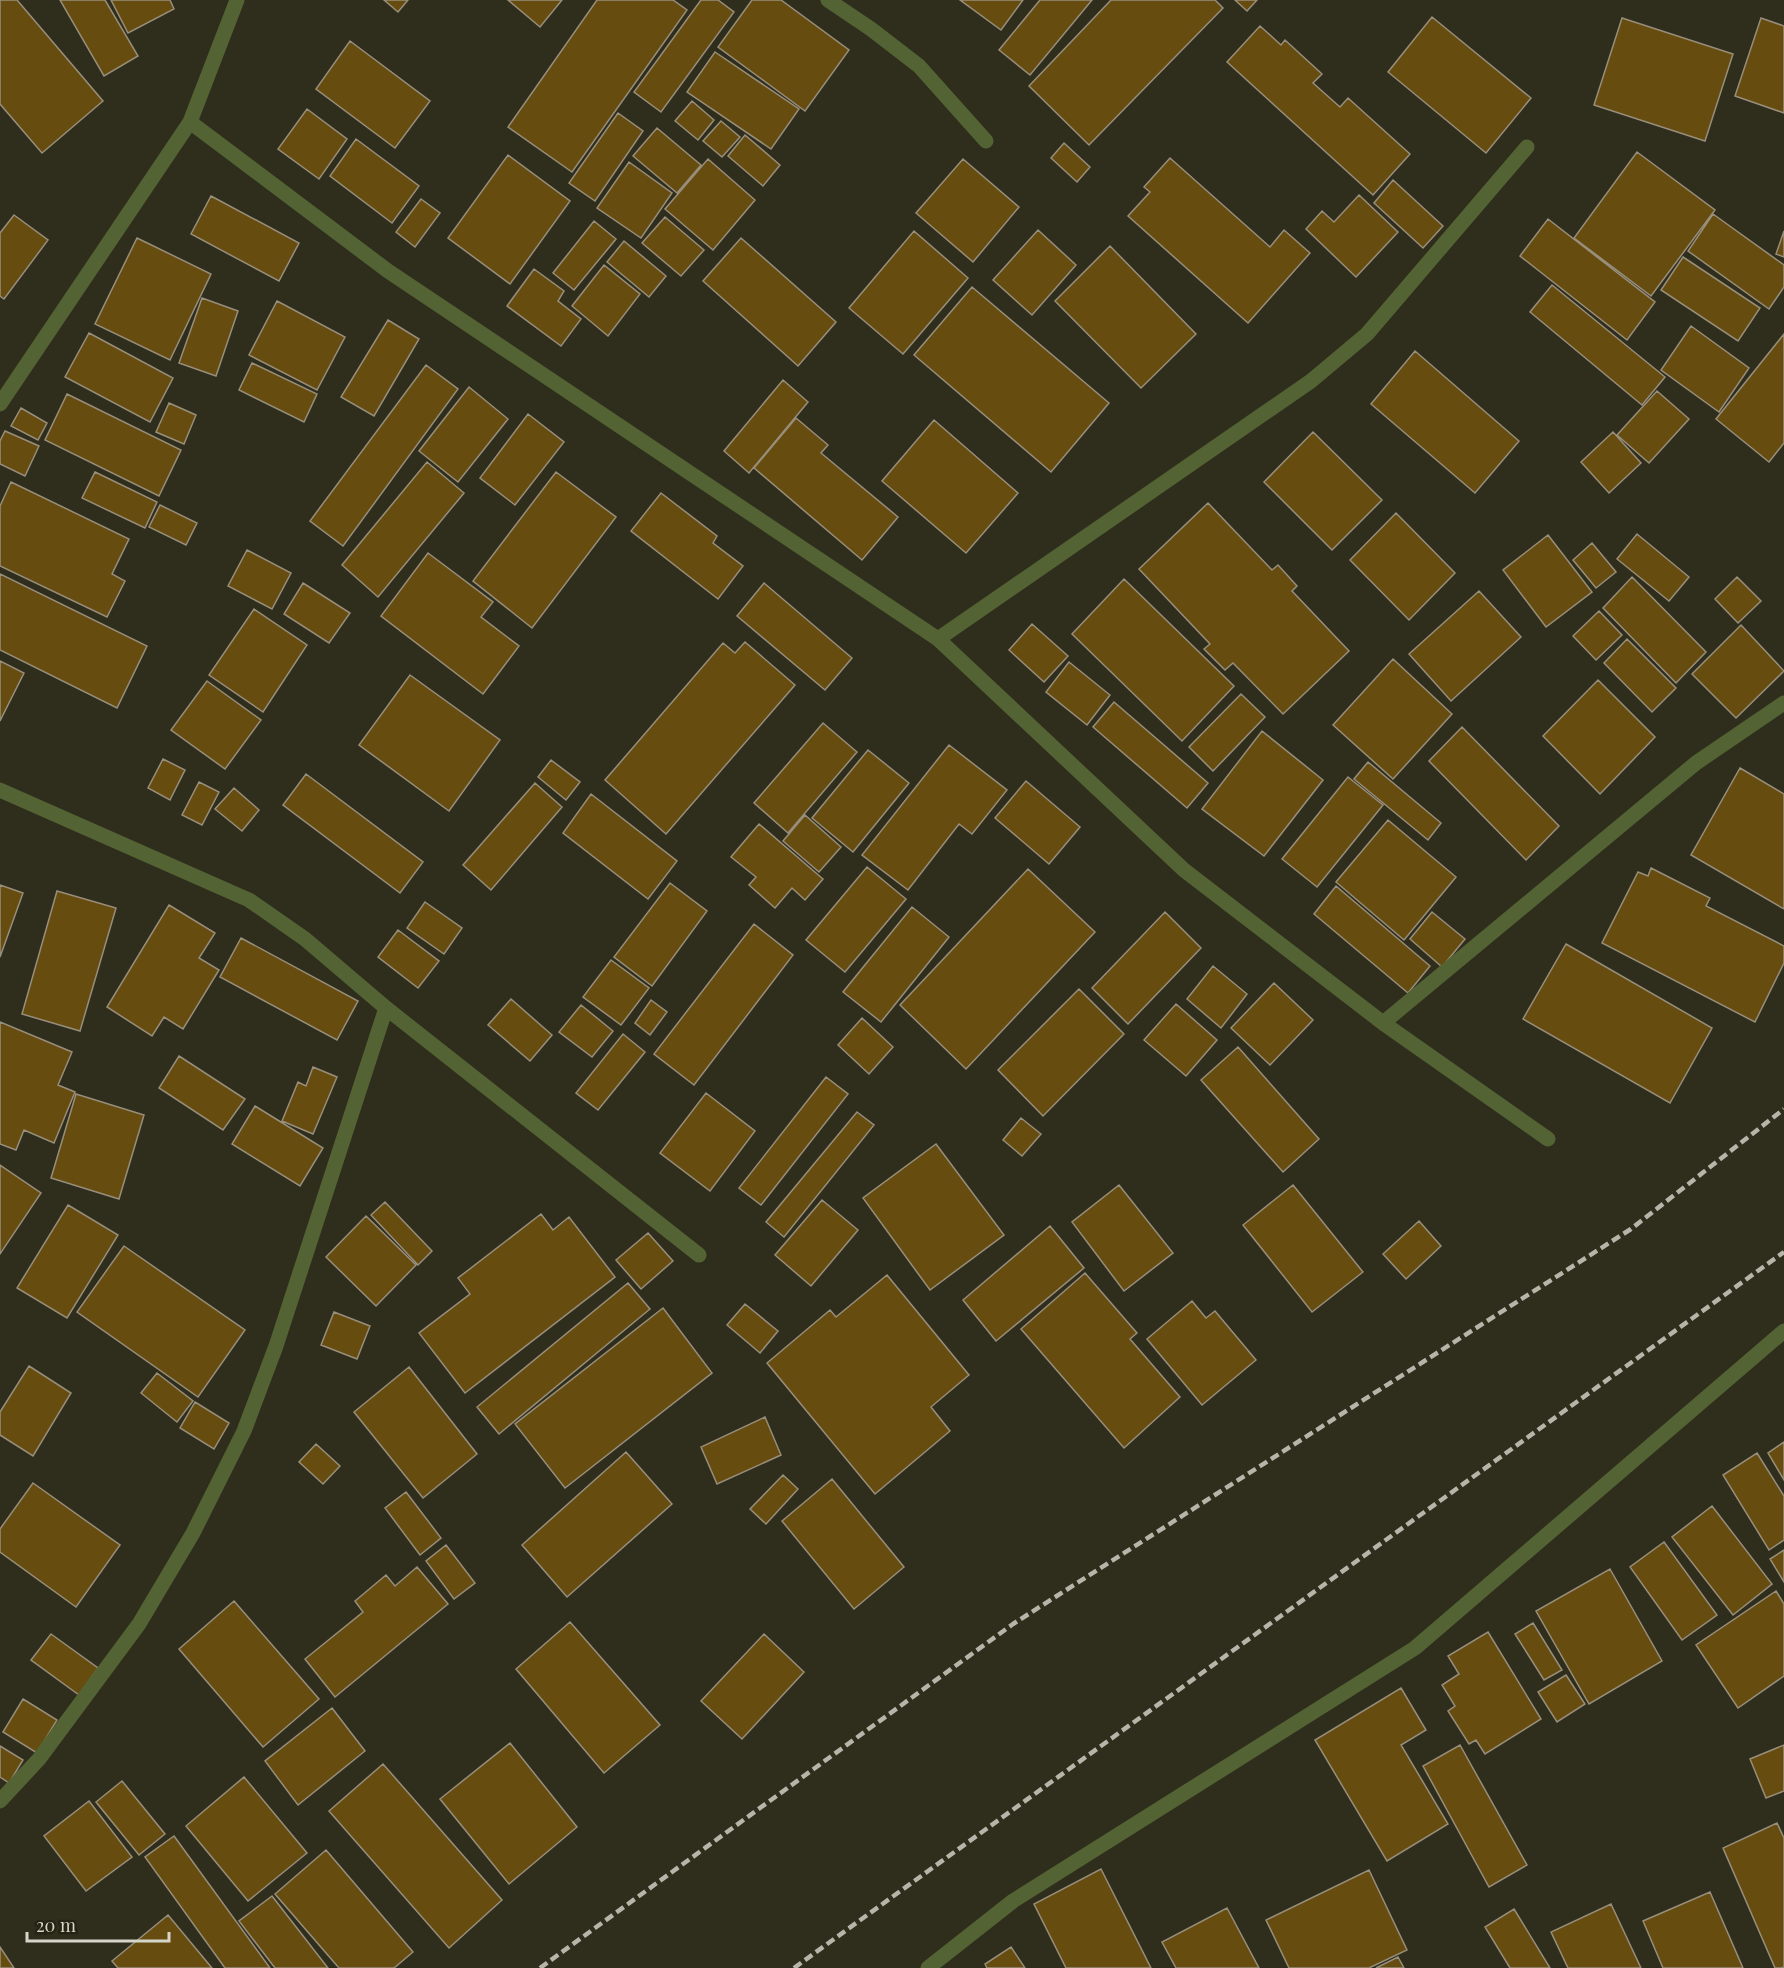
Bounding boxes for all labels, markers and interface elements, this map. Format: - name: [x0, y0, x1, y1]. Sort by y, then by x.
- scale bar: [27, 1905, 170, 1943]
- text: 20 m: [36, 1913, 76, 1937]

